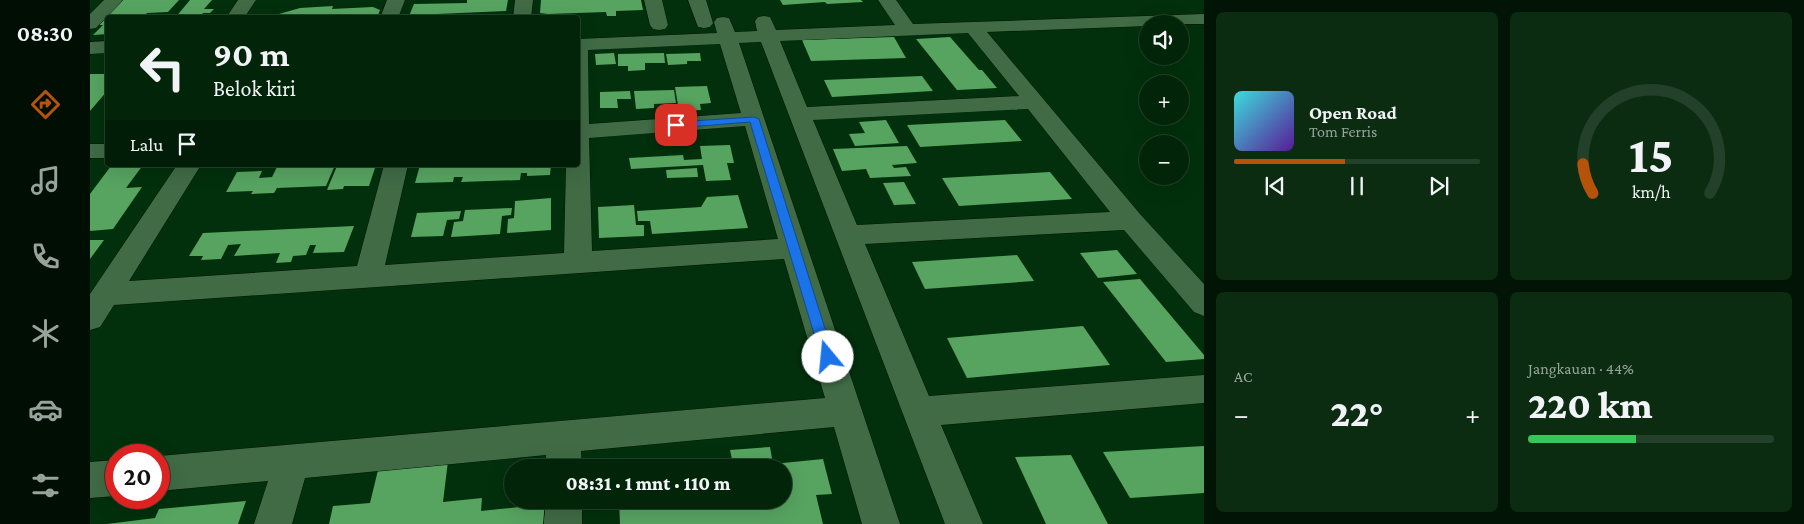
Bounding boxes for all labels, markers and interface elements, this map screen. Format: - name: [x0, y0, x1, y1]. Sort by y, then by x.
- map controls: [1139, 15, 1189, 185]
- button: sound: [1139, 15, 1189, 65]
- text: 08:30: [17, 21, 73, 46]
- icon: left: [130, 35, 195, 100]
- text: 90 m: [213, 35, 290, 74]
- button: +: [1139, 75, 1189, 125]
- text: Belok kiri: [213, 76, 296, 101]
- icon: directions: [28, 87, 63, 122]
- text: Open Road: [1309, 102, 1397, 123]
- pin: [655, 104, 697, 146]
- icon: arrive: [662, 111, 690, 139]
- text: Tom Ferris: [1309, 123, 1377, 140]
- text: 15: [1629, 125, 1673, 183]
- icon: arrive: [173, 130, 201, 158]
- text: Lalu: [130, 134, 163, 155]
- button: −: [1139, 135, 1189, 185]
- icon: music: [28, 163, 63, 198]
- icon: previous: [1261, 172, 1289, 200]
- icon: pause: [1343, 172, 1371, 200]
- icon: next: [1425, 172, 1453, 200]
- text: km/h: [1632, 182, 1671, 202]
- icon: phone: [28, 239, 63, 274]
- icon: climate: [28, 316, 63, 351]
- position arrow: [801, 330, 853, 382]
- text: Jangkauan · 44%: [1528, 360, 1634, 377]
- text: AC: [1234, 368, 1252, 385]
- text: 220 km: [1528, 384, 1653, 426]
- icon: car: [28, 392, 63, 427]
- text: 22°: [1330, 392, 1384, 434]
- text: −: [1234, 399, 1249, 430]
- text: +: [1465, 399, 1480, 430]
- speed limit sign: 20: [105, 444, 170, 509]
- icon: filters: [28, 468, 63, 503]
- text: 08:31 · 1 mnt · 110 m: [566, 473, 730, 494]

